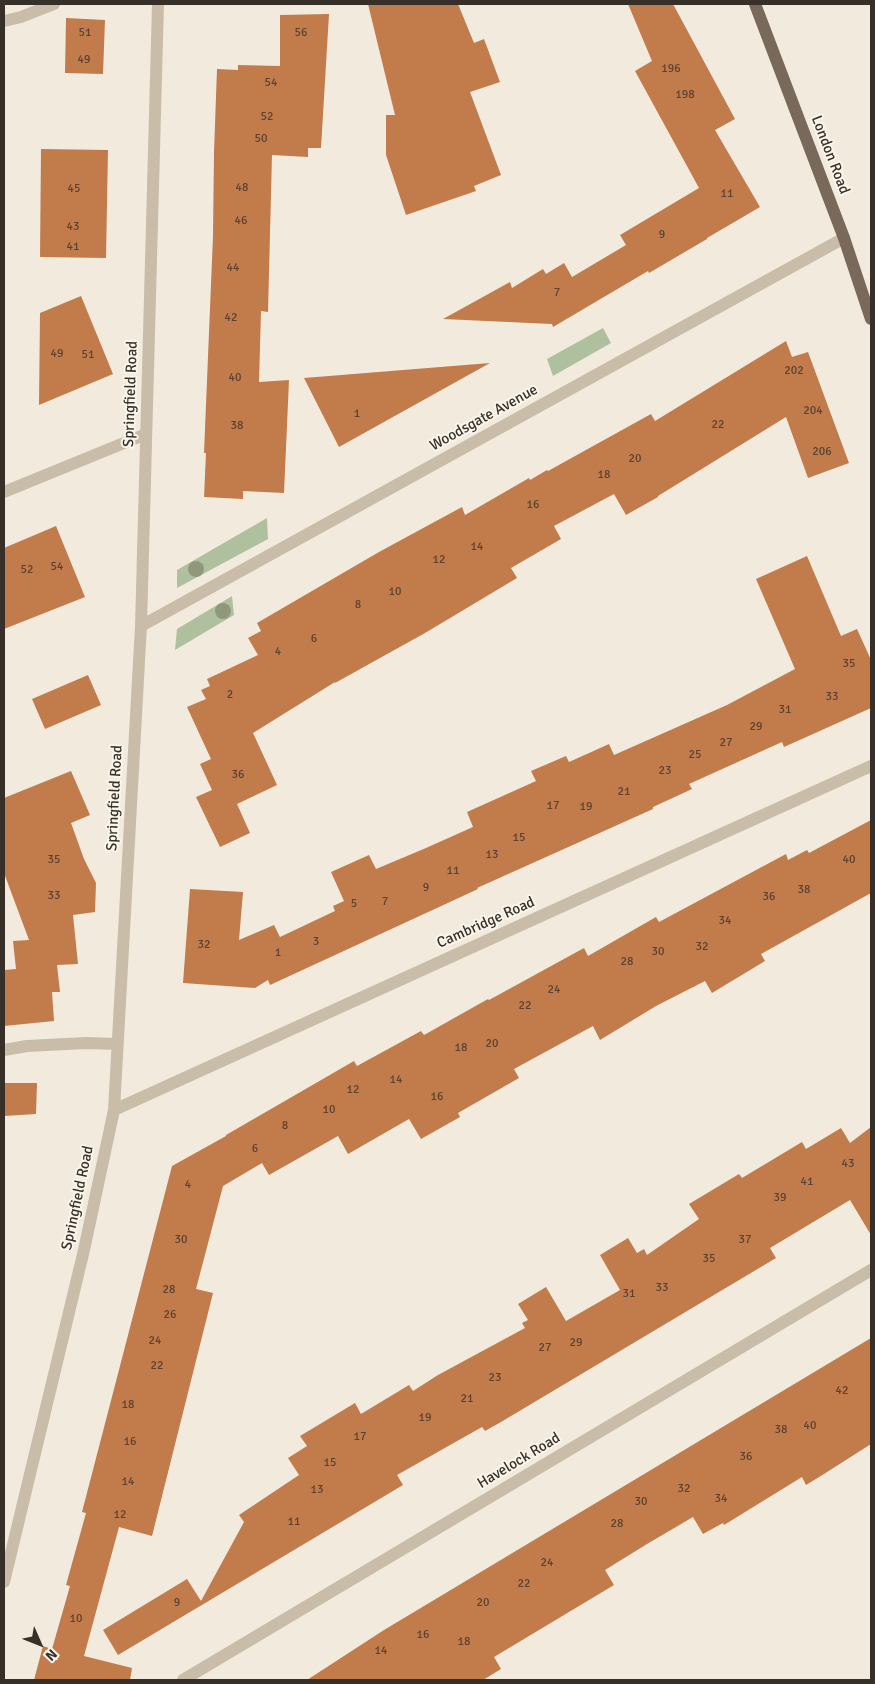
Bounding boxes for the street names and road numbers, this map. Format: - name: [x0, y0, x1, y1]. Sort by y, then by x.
- street label: London Road: [807, 113, 853, 197]
- street label: Springfield Road: [120, 341, 142, 447]
- street label: Woodsgate Avenue: [427, 381, 541, 455]
- street label: Springfield Road: [103, 745, 127, 851]
- street label: Cambridge Road: [434, 893, 538, 953]
- street label: Springfield Road: [58, 1144, 98, 1252]
- street label: Havelock Road: [474, 1429, 564, 1493]

